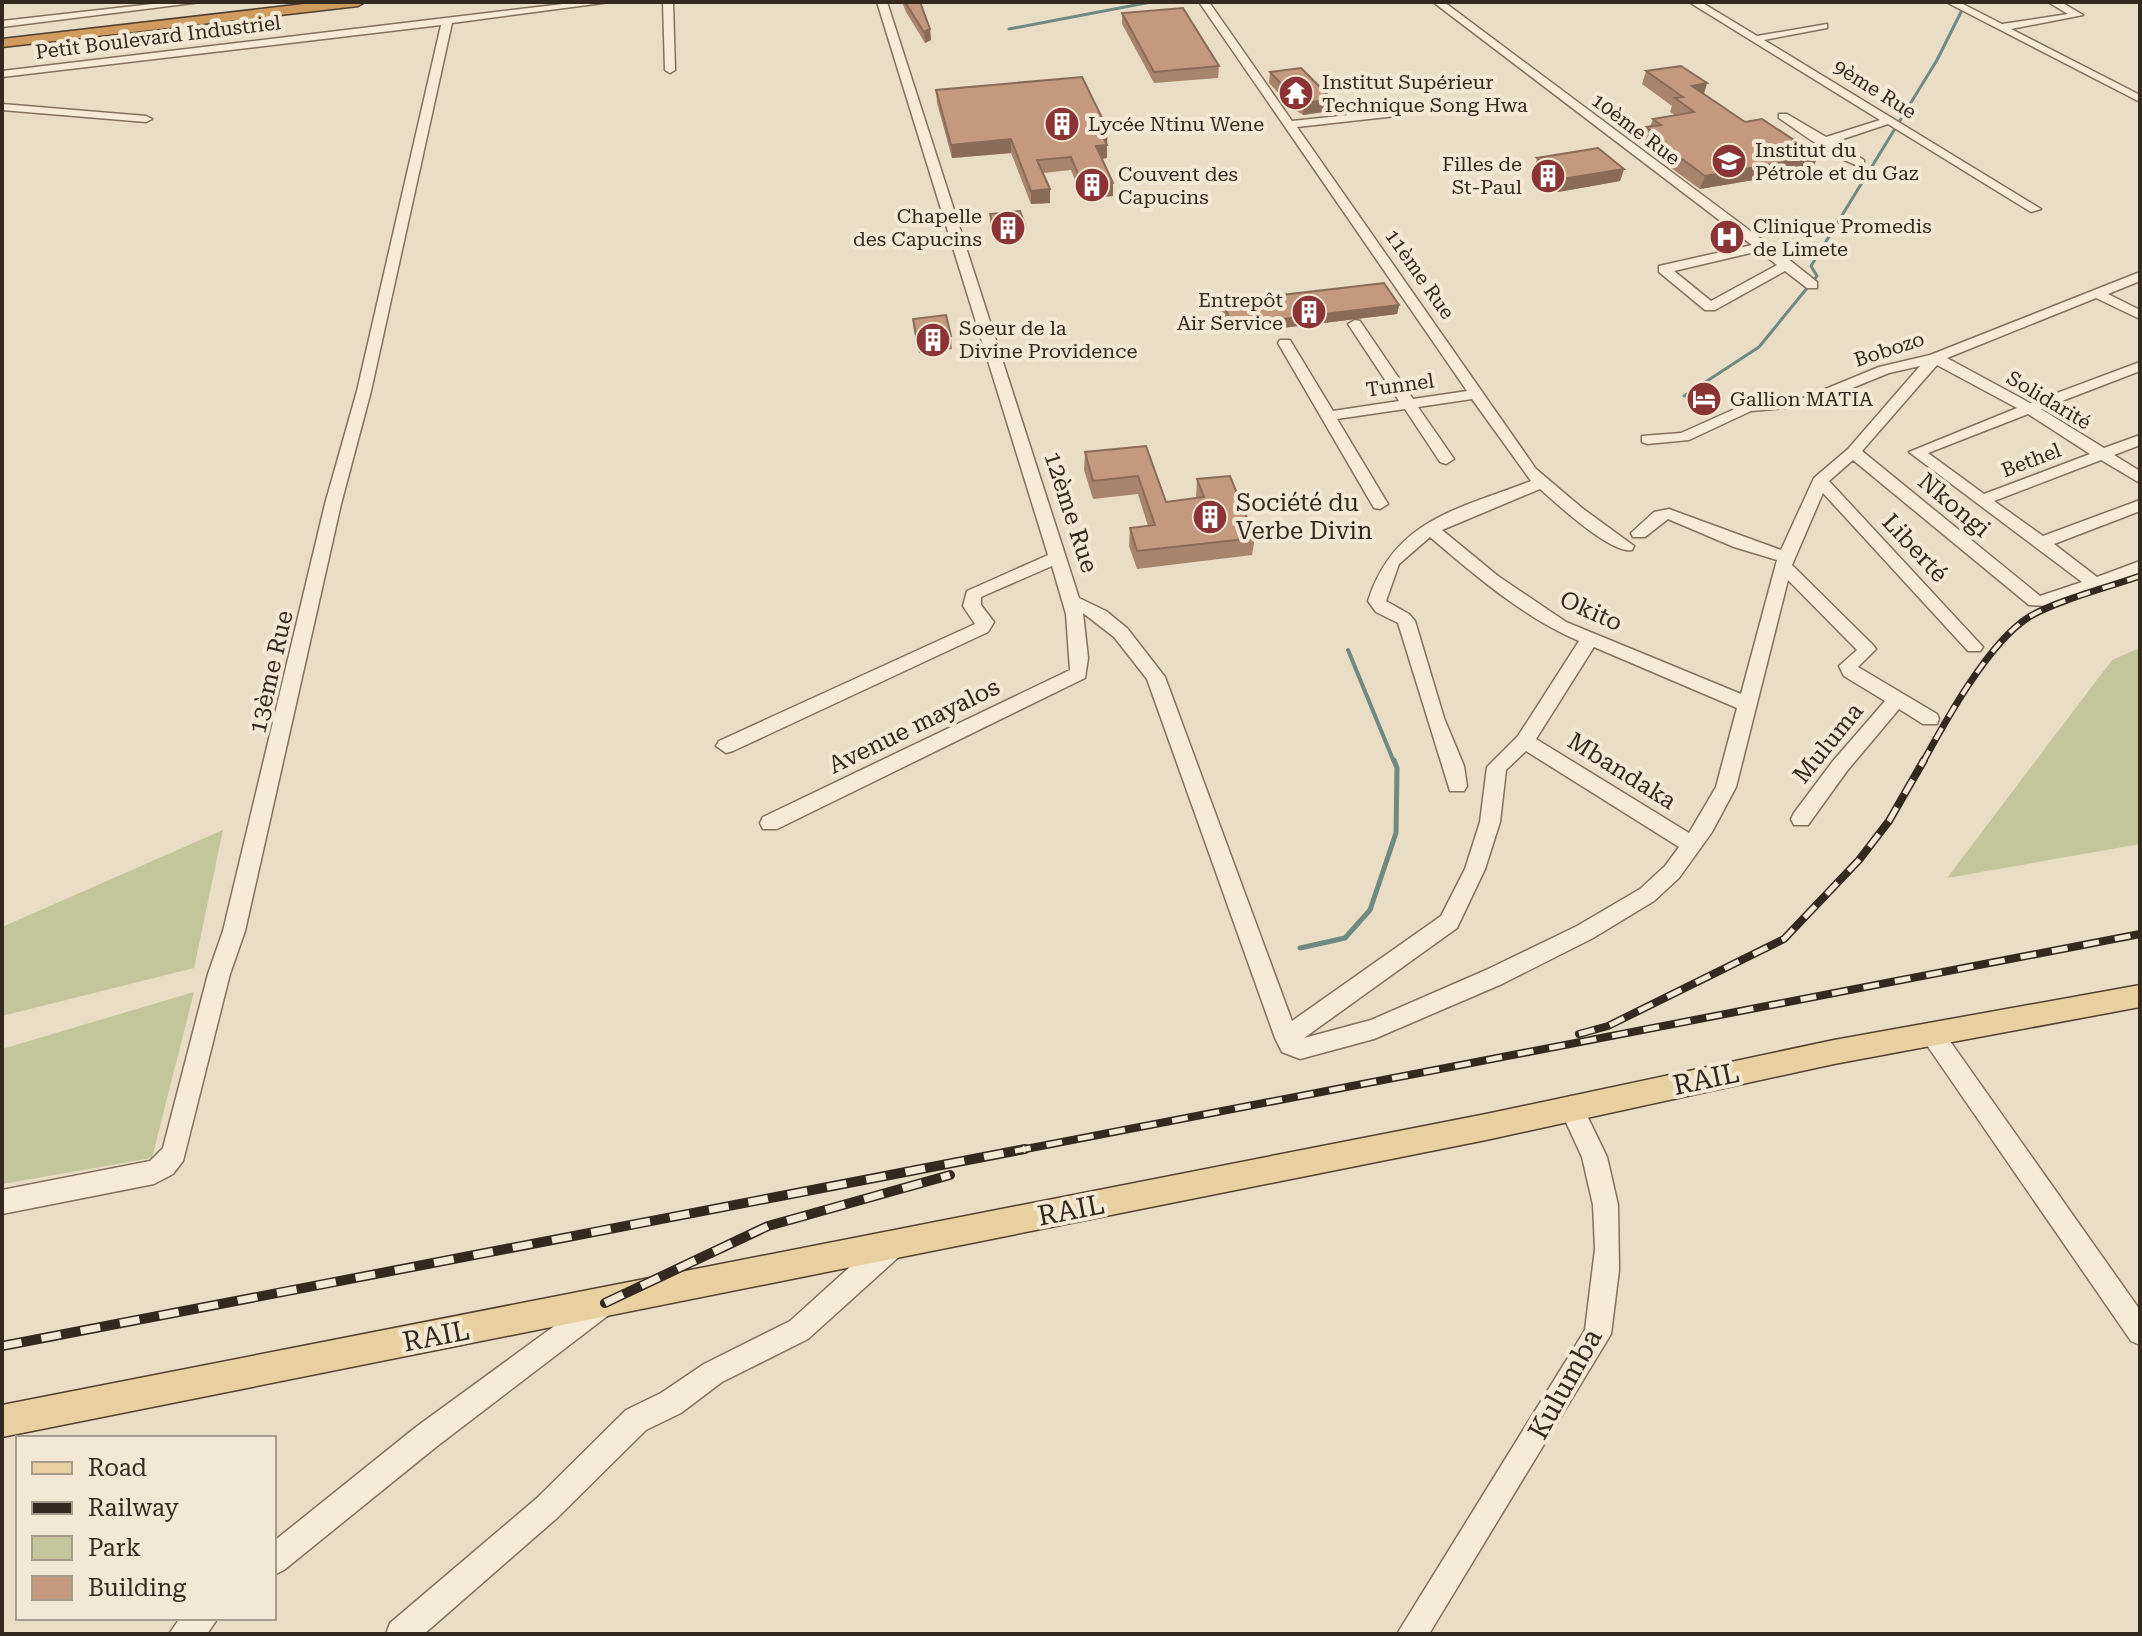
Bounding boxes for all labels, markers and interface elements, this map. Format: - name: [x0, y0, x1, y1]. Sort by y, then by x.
- street label: Petit Boulevard Industriel: [34, 10, 282, 64]
- street label: 9ème Rue: [1829, 54, 1921, 124]
- place label: Institut Supérieur Technique Song Hwa: [1322, 70, 1528, 117]
- temple icon: Institut Supérieur Technique Song Hwa: [1277, 74, 1315, 112]
- street label: 10ème Rue: [1587, 88, 1685, 170]
- building icon: Lycée Ntinu Wene: [1043, 105, 1081, 143]
- place label: Lycée Ntinu Wene: [1088, 112, 1264, 136]
- place label: Institut du Pétrole et du Gaz: [1755, 138, 1918, 185]
- school or university icon: Institut du Pétrole et du Gaz: [1710, 142, 1748, 180]
- place label: Filles de St-Paul: [1442, 152, 1522, 199]
- building icon: Filles de St-Paul: [1529, 157, 1567, 195]
- place label: Couvent des Capucins: [1118, 162, 1238, 209]
- building icon: Couvent des Capucins: [1073, 166, 1111, 204]
- place label: Chapelle des Capucins: [853, 204, 982, 251]
- building icon: Chapelle des Capucins: [989, 209, 1027, 247]
- place label: Clinique Promedis de Limete: [1753, 214, 1932, 261]
- hospital icon: Clinique Promedis de Limete: [1708, 218, 1746, 256]
- street label: 11ème Rue: [1380, 224, 1460, 324]
- place label: Entrepôt Air Service: [1177, 288, 1284, 335]
- building icon: Entrepôt Air Service: [1290, 293, 1328, 331]
- place label: Soeur de la Divine Providence: [959, 316, 1137, 363]
- building icon: Soeur de la Divine Providence: [914, 321, 952, 359]
- street label: Bobozo: [1851, 326, 1927, 372]
- street label: Solidarité: [2002, 365, 2096, 435]
- street label: Tunnel: [1364, 368, 1436, 402]
- hotel icon: Gallion MATIA: [1685, 380, 1723, 418]
- place label: Gallion MATIA: [1730, 387, 1873, 411]
- street label: Bethel: [1998, 438, 2064, 482]
- street label: 12ème Rue: [1038, 448, 1104, 576]
- street label: Nkongi: [1912, 467, 1996, 543]
- place label: Société du Verbe Divin: [1236, 489, 1372, 545]
- building icon: Société du Verbe Divin: [1191, 498, 1229, 536]
- street label: Liberté: [1876, 508, 1954, 588]
- street label: Okito: [1555, 585, 1627, 637]
- street label: 13ème Rue: [243, 608, 299, 736]
- street label: Avenue mayalos: [824, 673, 1004, 779]
- street label: Muluma: [1787, 697, 1869, 789]
- street label: Mbandaka: [1563, 727, 1681, 815]
- street label: RAIL: [1670, 1056, 1742, 1102]
- street label: RAIL: [1035, 1187, 1107, 1233]
- street label: RAIL: [400, 1313, 472, 1359]
- street label: Kulumba: [1521, 1323, 1609, 1445]
- legend: [16, 1436, 276, 1620]
- text: Road: [88, 1454, 147, 1482]
- text: Railway: [88, 1494, 179, 1522]
- text: Park: [88, 1534, 141, 1562]
- text: Building: [88, 1574, 186, 1602]

